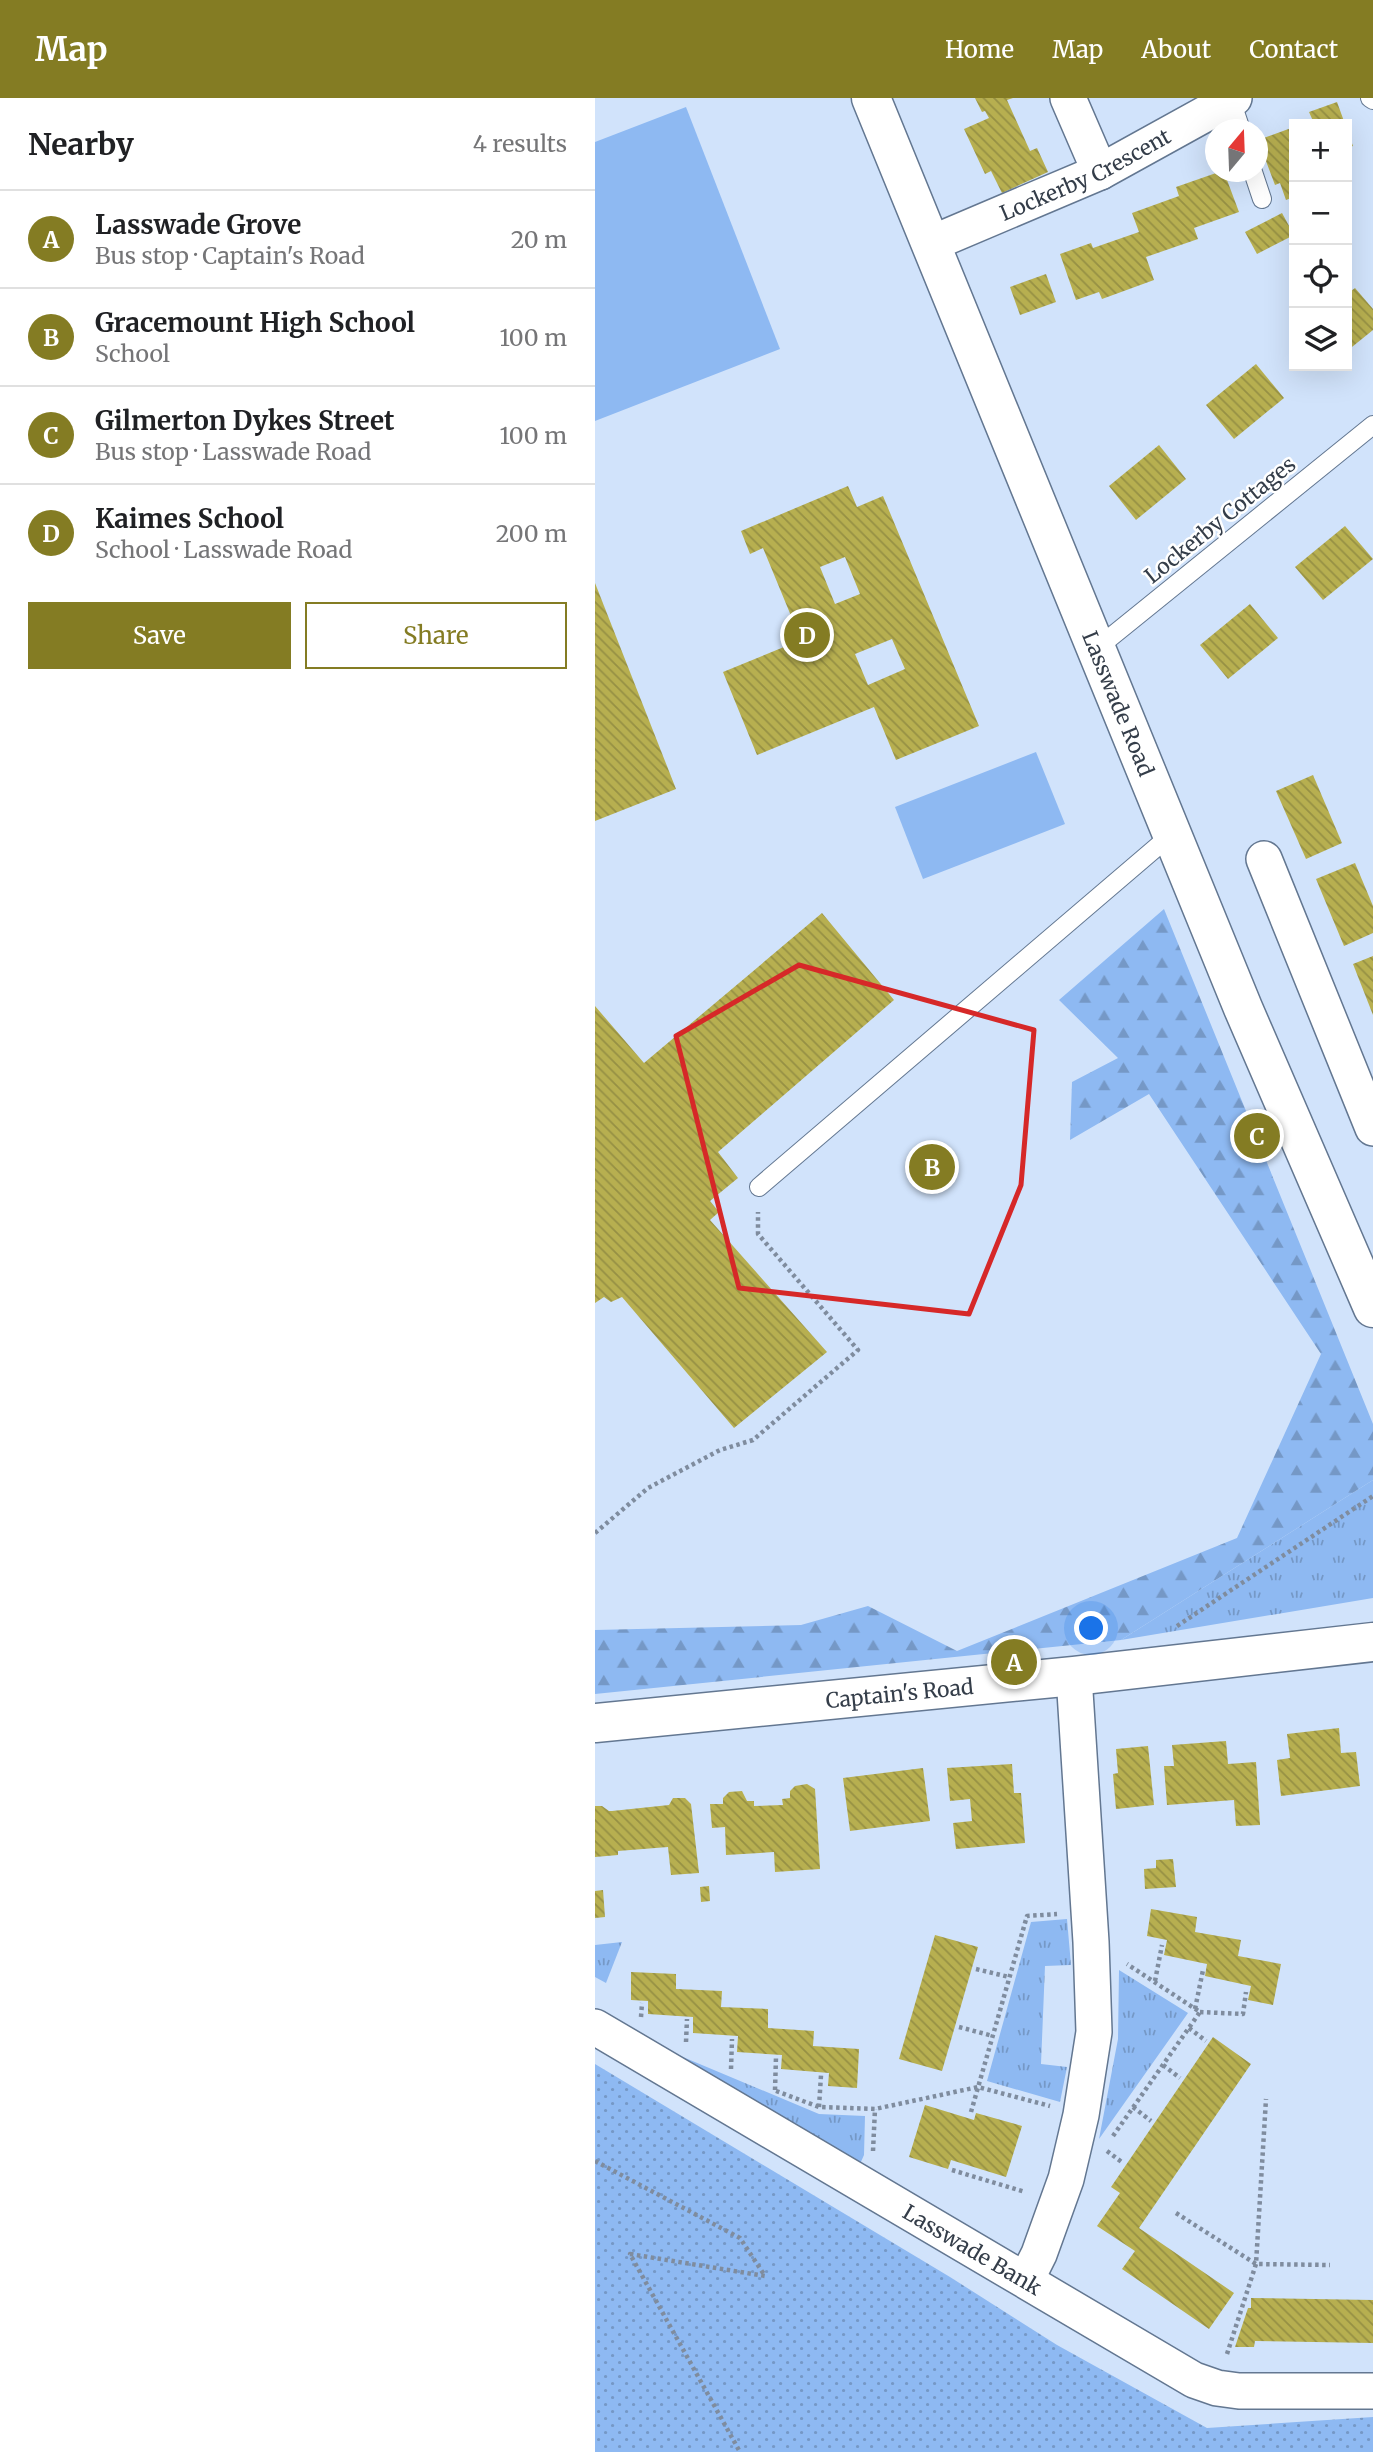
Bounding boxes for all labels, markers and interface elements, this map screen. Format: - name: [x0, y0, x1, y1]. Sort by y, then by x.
- text: Map: [35, 29, 108, 70]
- text: Home: [945, 34, 1014, 65]
- text: Map: [1052, 34, 1103, 65]
- text: About: [1141, 34, 1211, 65]
- text: Contact: [1249, 34, 1338, 65]
- north arrow: [1205, 119, 1268, 182]
- map controls: [1289, 119, 1352, 371]
- button: +: [1289, 119, 1352, 182]
- street label: Lockerby Crescent: [996, 122, 1175, 226]
- text: Nearby: [28, 125, 134, 163]
- text: 4 results: [473, 129, 567, 158]
- button: −: [1289, 182, 1352, 245]
- text: Lasswade Grove: [95, 208, 301, 241]
- text: A: [43, 225, 59, 254]
- text: 20 m: [511, 225, 567, 254]
- text: Bus stop · Captain's Road: [95, 241, 365, 270]
- button: locate: [1289, 245, 1352, 308]
- text: Gracemount High School: [95, 306, 415, 339]
- button: layers: [1289, 308, 1352, 371]
- text: B: [43, 323, 59, 352]
- text: 100 m: [499, 323, 567, 352]
- text: School: [95, 339, 170, 368]
- text: Gilmerton Dykes Street: [95, 404, 394, 437]
- text: C: [43, 421, 59, 450]
- text: 100 m: [499, 421, 567, 450]
- text: Bus stop · Lasswade Road: [95, 437, 371, 466]
- street label: Lockerby Cottages: [1139, 451, 1301, 589]
- text: Kaimes School: [95, 502, 284, 535]
- text: D: [42, 519, 60, 548]
- text: 200 m: [496, 519, 567, 548]
- text: School · Lasswade Road: [95, 535, 352, 564]
- button: Save: [28, 602, 291, 669]
- button: Share: [305, 602, 567, 669]
- pin: D: [784, 609, 830, 661]
- street label: Lasswade Road: [1077, 627, 1160, 780]
- pin: C: [1234, 1110, 1280, 1162]
- pin: B: [909, 1141, 955, 1193]
- your location: [1074, 1611, 1108, 1645]
- pin: A: [991, 1636, 1037, 1688]
- street label: Captain's Road: [824, 1672, 975, 1714]
- street label: Lasswade Bank: [898, 2198, 1047, 2301]

